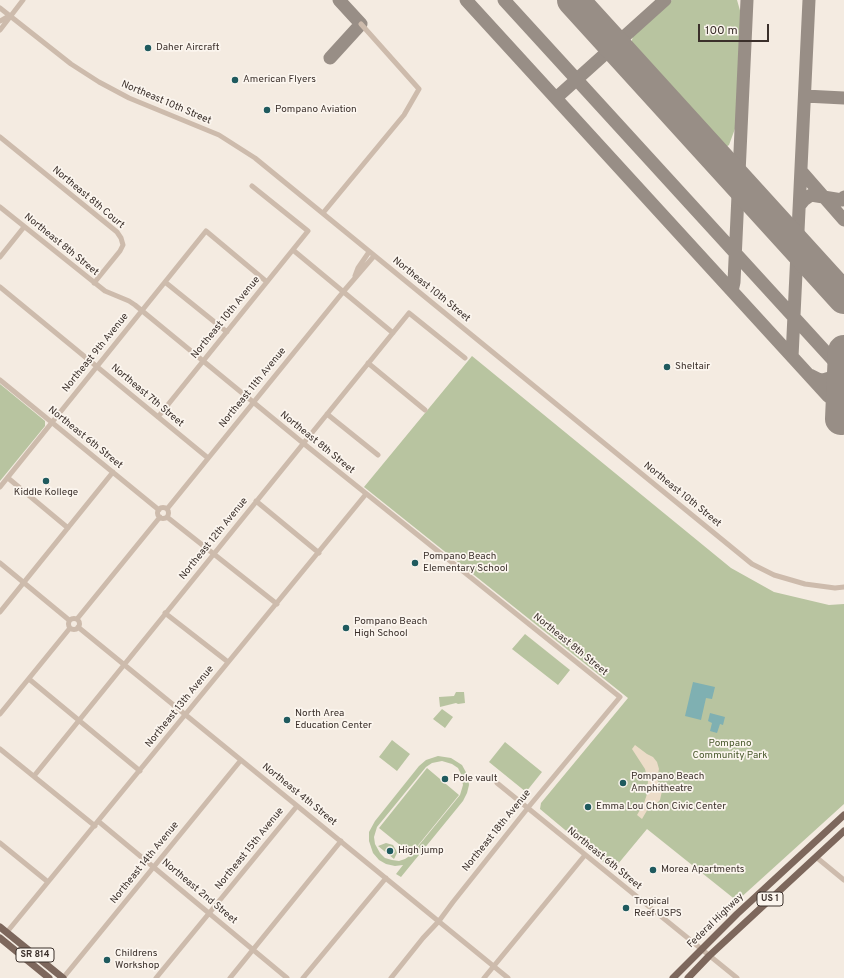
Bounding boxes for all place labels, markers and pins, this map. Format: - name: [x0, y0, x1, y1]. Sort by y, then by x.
- place label: Daher Aircraft: [156, 42, 220, 54]
- marker: Daher Aircraft: [143, 43, 153, 53]
- place label: American Flyers: [243, 74, 316, 86]
- marker: American Flyers: [230, 75, 240, 85]
- place label: Pompano Aviation: [275, 104, 357, 116]
- marker: Pompano Aviation: [262, 105, 272, 115]
- place label: Sheltair: [675, 361, 710, 373]
- marker: Sheltair: [662, 362, 672, 372]
- marker: Kiddle Kollege: [41, 476, 51, 486]
- place label: Kiddle Kollege: [14, 487, 78, 499]
- place label: Pompano Beach Elementary School: [423, 551, 508, 574]
- marker: Pompano Beach Elementary School: [410, 558, 420, 568]
- place label: Pompano Beach High School: [354, 616, 427, 640]
- marker: Pompano Beach High School: [341, 623, 351, 633]
- place label: North Area Education Center: [295, 708, 372, 732]
- marker: North Area Education Center: [282, 715, 292, 725]
- place label: Pompano Beach Amphitheatre: [631, 771, 704, 794]
- place label: Pole vault: [453, 773, 497, 785]
- marker: Pole vault: [440, 774, 450, 784]
- marker: Pompano Beach Amphitheatre: [618, 778, 628, 788]
- place label: Emma Lou Chon Civic Center: [596, 801, 726, 813]
- marker: Emma Lou Chon Civic Center: [583, 802, 593, 812]
- place label: High jump: [398, 845, 444, 857]
- marker: High jump: [385, 846, 395, 856]
- place label: Morea Apartments: [661, 864, 745, 876]
- marker: Morea Apartments: [648, 865, 658, 875]
- place label: Tropical Reef USPS: [634, 896, 682, 920]
- marker: Tropical Reef USPS: [621, 903, 631, 913]
- place label: Childrens Workshop: [115, 948, 159, 972]
- marker: Childrens Workshop: [102, 955, 112, 965]

